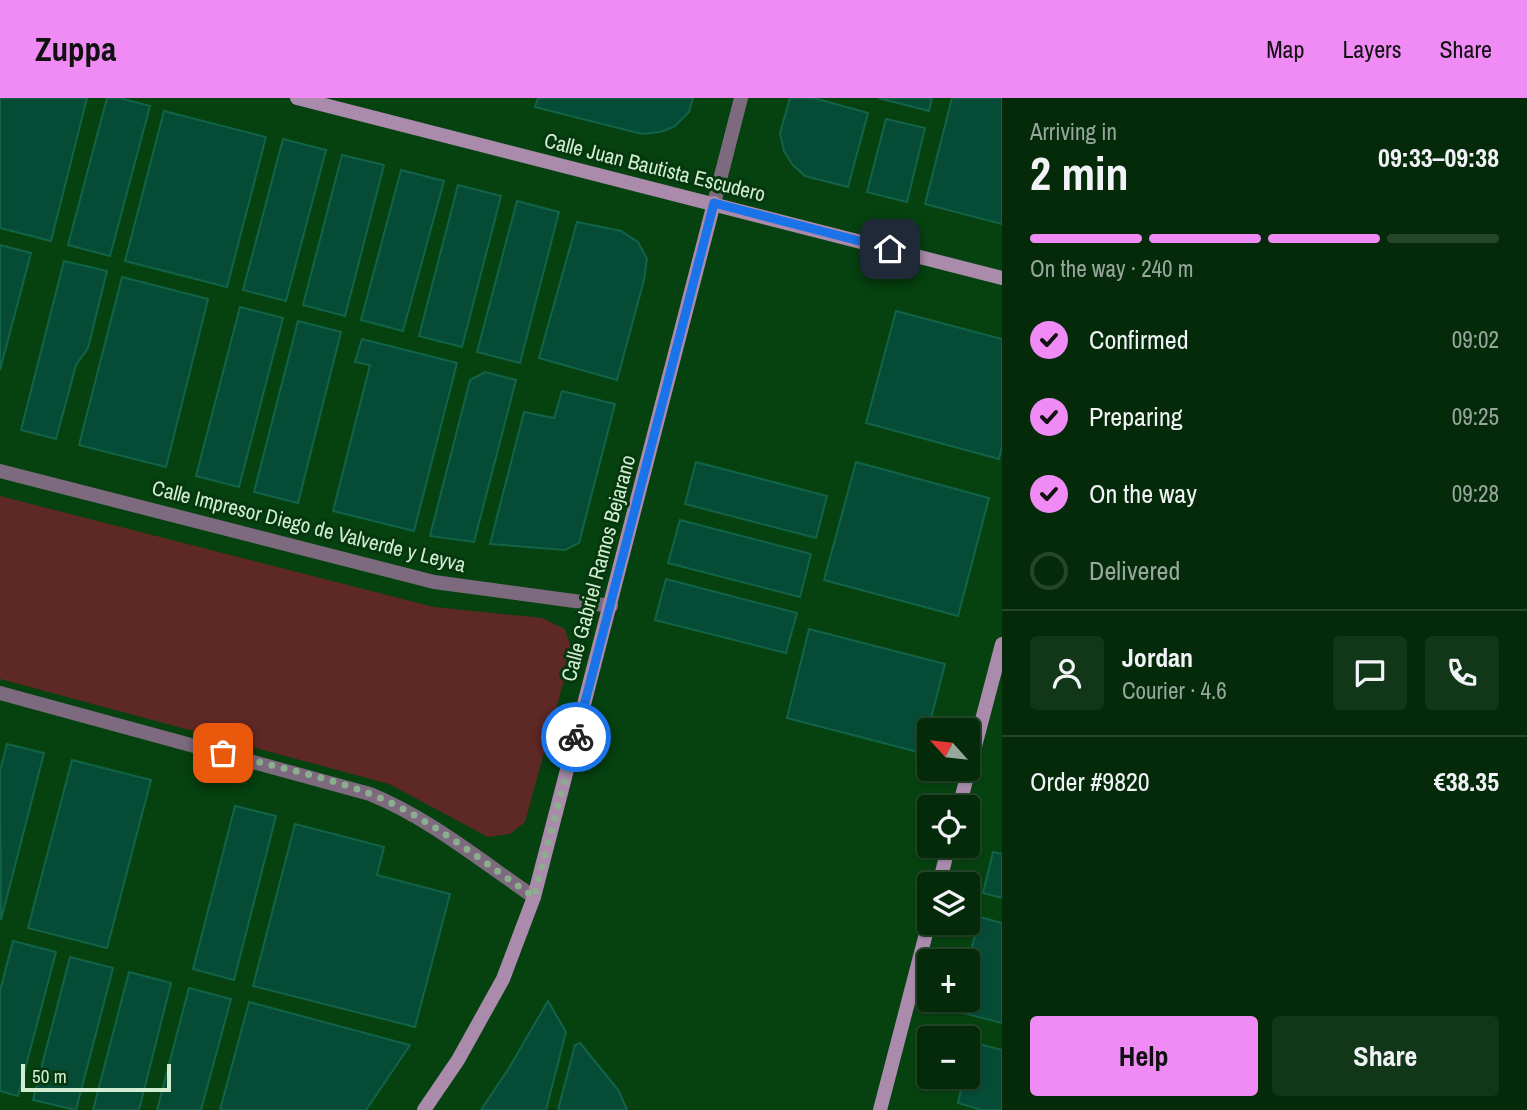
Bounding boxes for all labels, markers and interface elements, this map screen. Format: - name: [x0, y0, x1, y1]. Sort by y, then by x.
- text: Zuppa: [35, 27, 116, 71]
- text: Map: [1266, 33, 1304, 65]
- text: Layers: [1342, 33, 1401, 65]
- text: Share: [1439, 33, 1492, 65]
- text: Arriving in: [1030, 116, 1117, 147]
- street label: Calle Juan Bautista Escudero: [541, 125, 769, 209]
- text: 09:33–09:38: [1378, 140, 1499, 175]
- text: 2 min: [1030, 142, 1129, 204]
- pin: [860, 219, 920, 279]
- icon: home: [871, 230, 909, 268]
- text: On the way · 240 m: [1030, 253, 1194, 284]
- icon: check: [1030, 321, 1068, 359]
- text: Confirmed: [1089, 322, 1189, 357]
- text: 09:02: [1452, 324, 1499, 355]
- icon: check: [1030, 398, 1068, 436]
- text: Preparing: [1089, 399, 1183, 434]
- text: 09:25: [1452, 401, 1499, 432]
- street label: Calle Gabriel Ramos Bejarano: [554, 451, 642, 685]
- street label: Calle Impresor Diego de Valverde y Leyva: [149, 473, 469, 579]
- icon: check: [1030, 475, 1068, 513]
- text: On the way: [1089, 476, 1197, 511]
- text: 09:28: [1452, 478, 1499, 509]
- text: Delivered: [1089, 553, 1180, 588]
- button: person: [1030, 636, 1104, 710]
- button: chat: [1333, 636, 1407, 710]
- button: phone: [1425, 636, 1499, 710]
- text: Jordan: [1122, 640, 1193, 675]
- text: Courier · 4.6: [1122, 675, 1227, 706]
- courier: [541, 702, 611, 772]
- icon: bike: [557, 718, 595, 756]
- north arrow: [917, 718, 980, 780]
- map controls: [917, 718, 980, 1089]
- pin: [193, 723, 253, 783]
- icon: bag: [204, 734, 242, 772]
- text: Order #9820: [1030, 764, 1150, 799]
- text: €38.35: [1434, 764, 1499, 799]
- button: locate: [917, 795, 980, 858]
- button: layers: [917, 872, 980, 935]
- button: +: [917, 949, 980, 1012]
- button: Help: [1030, 1016, 1258, 1096]
- button: Share: [1272, 1016, 1499, 1096]
- button: −: [917, 1026, 980, 1089]
- scale bar: [21, 1061, 172, 1093]
- text: 50 m: [32, 1063, 67, 1089]

